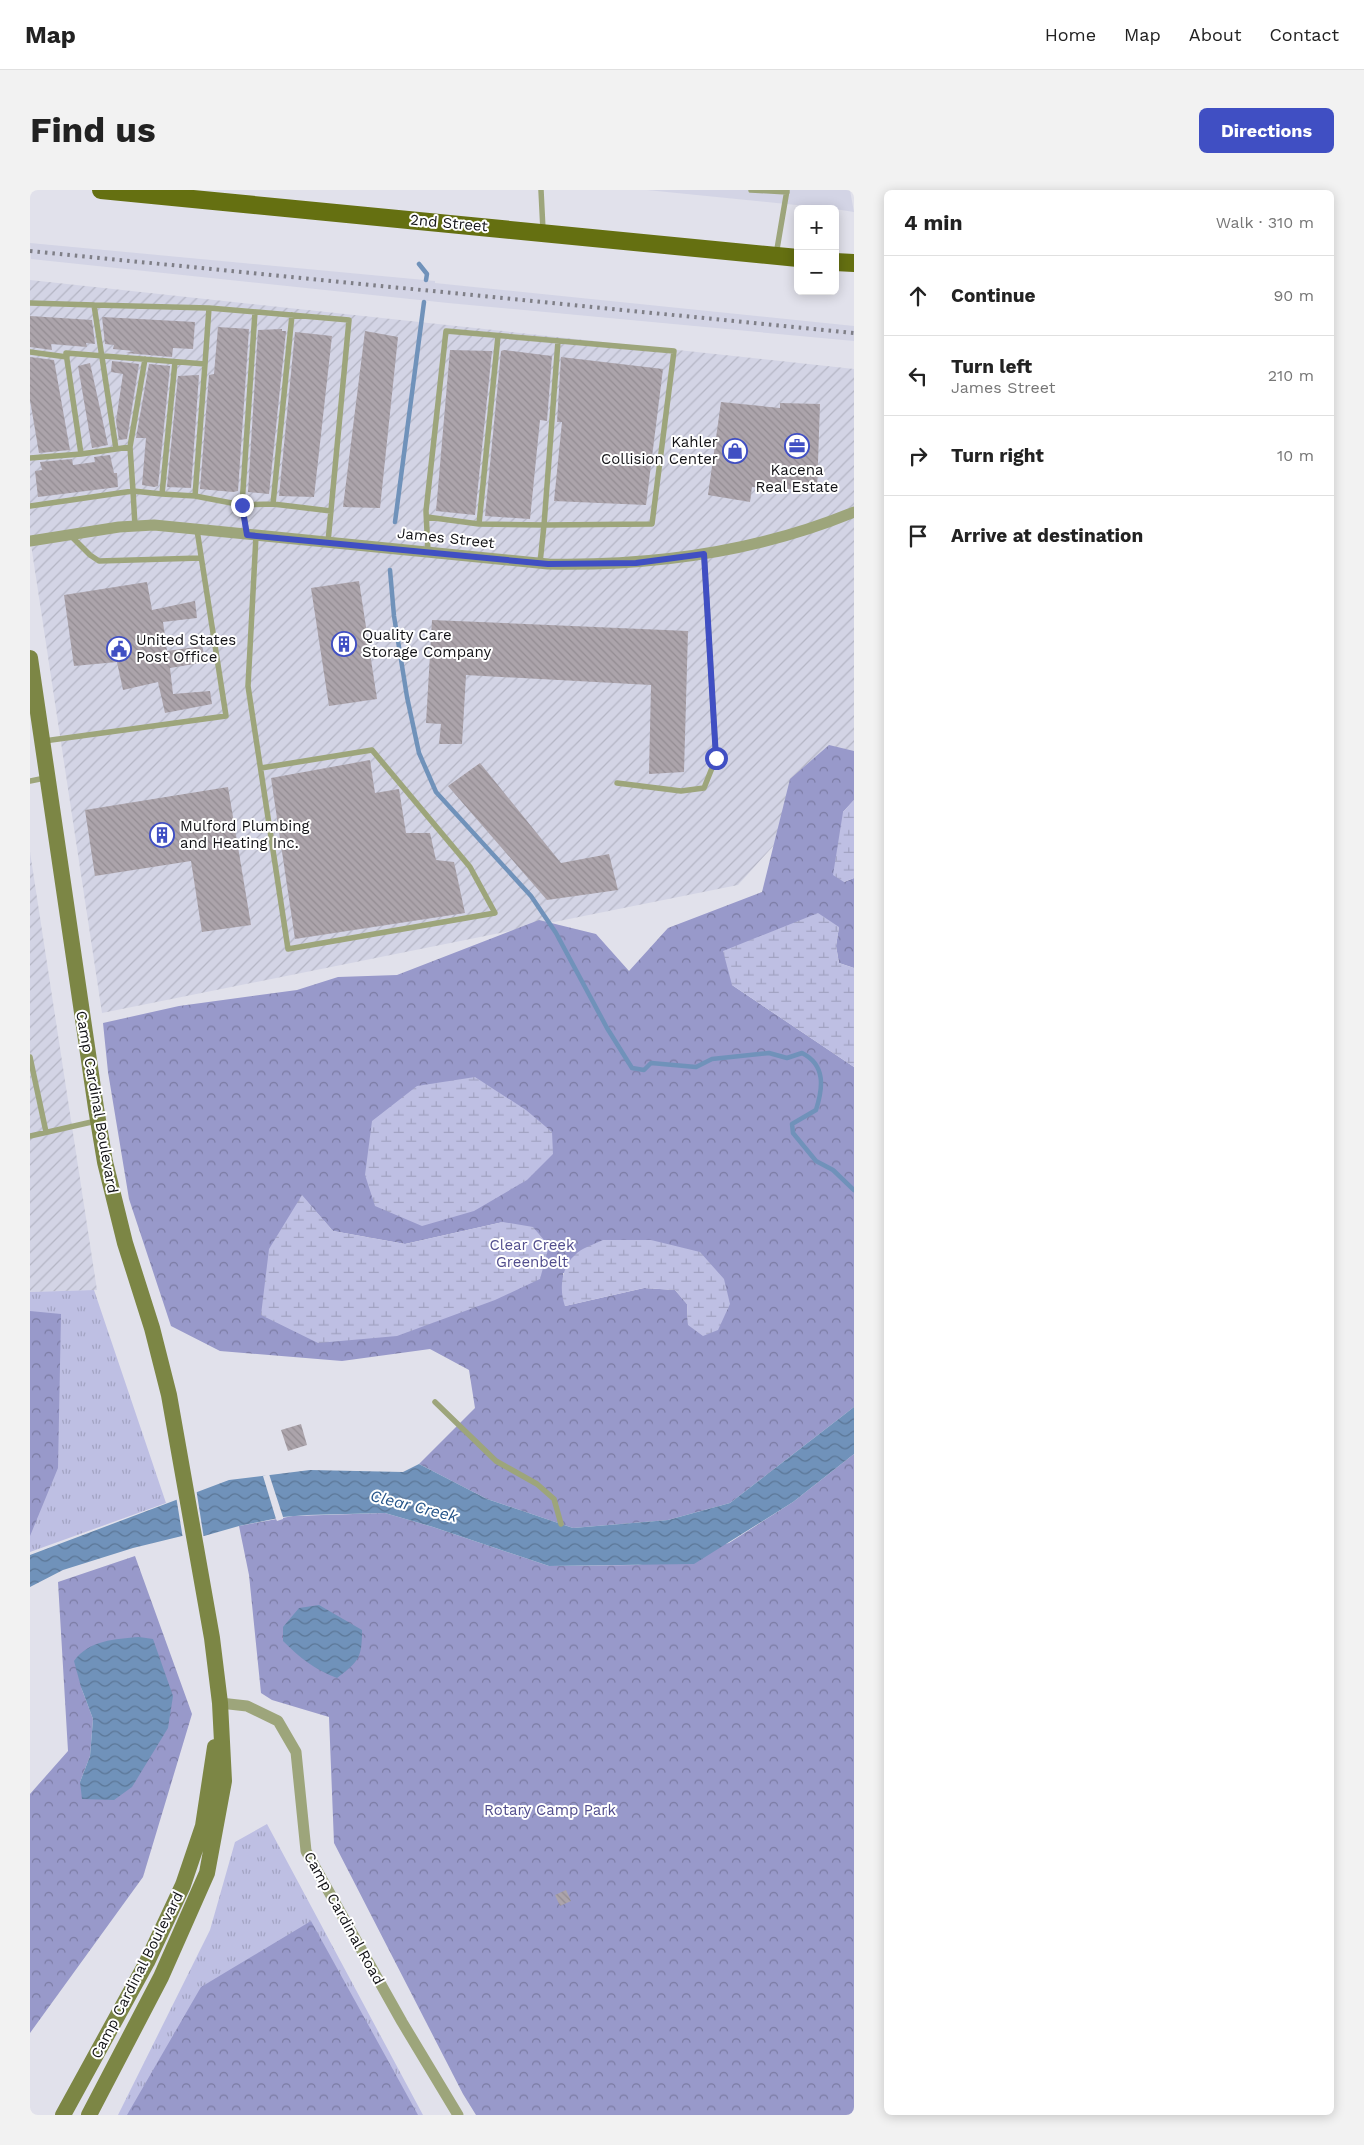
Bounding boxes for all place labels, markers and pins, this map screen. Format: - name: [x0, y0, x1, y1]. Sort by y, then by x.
- place label: Kahler Collision Center: [601, 433, 718, 468]
- office icon: Kacena Real Estate: [784, 433, 810, 459]
- shop icon: Kahler Collision Center: [722, 438, 748, 464]
- place label: Kacena Real Estate: [756, 461, 838, 496]
- place label: Quality Care Storage Company: [362, 626, 492, 661]
- place label: United States Post Office: [136, 631, 236, 666]
- building icon: Quality Care Storage Company: [331, 631, 357, 657]
- public building icon: United States Post Office: [106, 636, 132, 662]
- place label: Mulford Plumbing and Heating Inc.: [180, 817, 310, 852]
- building icon: Mulford Plumbing and Heating Inc.: [149, 822, 175, 848]

